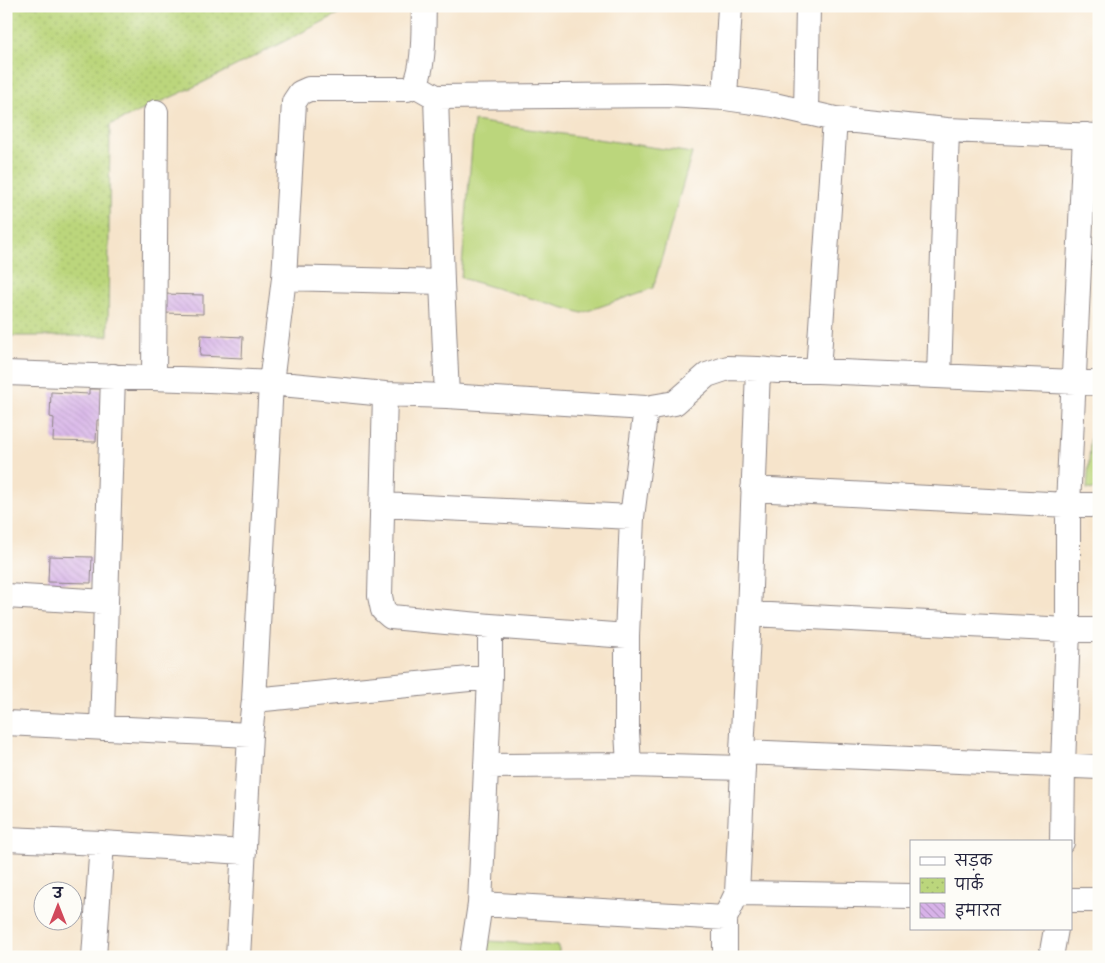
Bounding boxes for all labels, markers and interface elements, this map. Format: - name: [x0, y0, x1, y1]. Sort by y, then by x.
- legend: [910, 840, 1072, 930]
- text: सड़क: [954, 852, 993, 871]
- text: पार्क: [954, 873, 985, 894]
- north arrow: [32, 880, 82, 930]
- text: उ: [51, 885, 64, 902]
- text: इमारत: [955, 902, 1002, 920]

